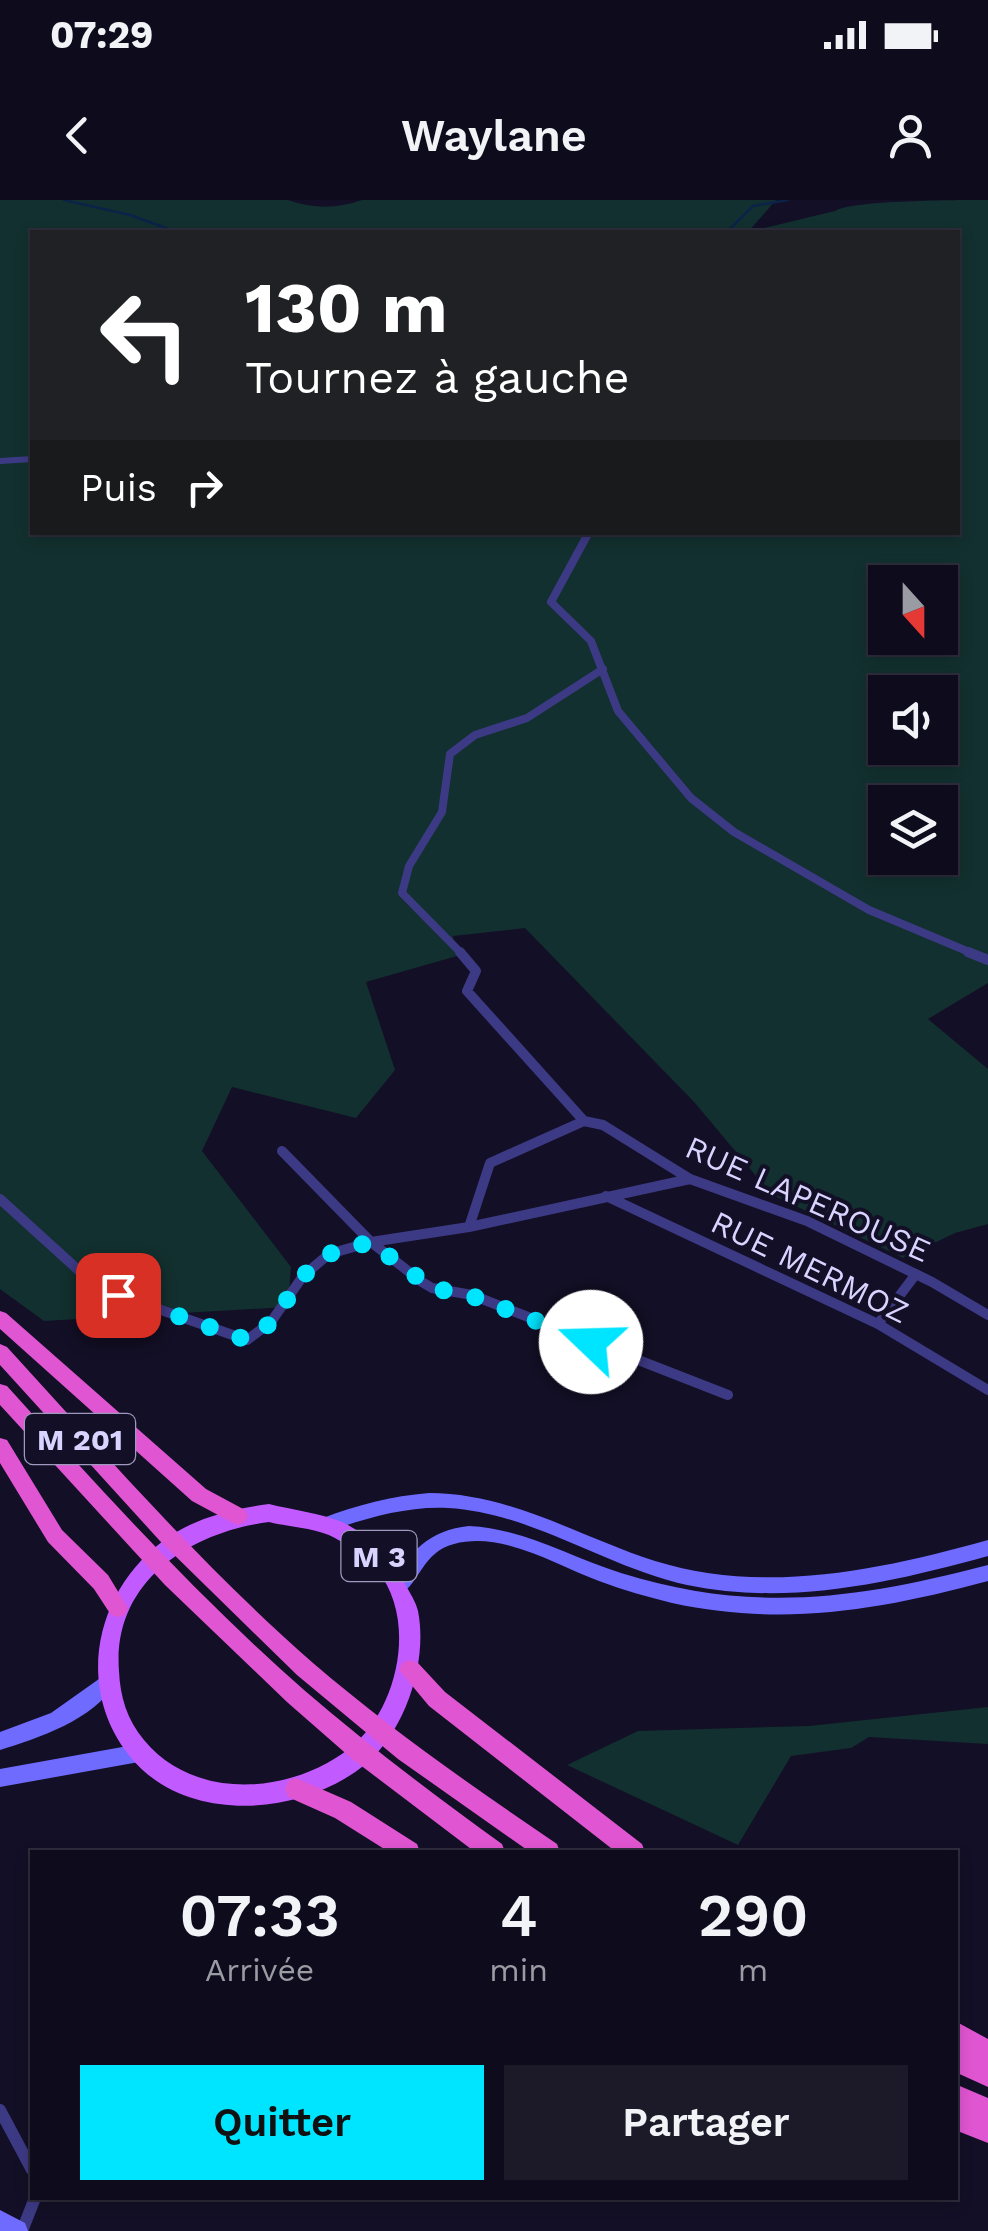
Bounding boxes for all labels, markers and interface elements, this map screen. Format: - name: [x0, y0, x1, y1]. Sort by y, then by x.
- text: 07:29: [50, 13, 153, 57]
- icon: back: [50, 108, 105, 163]
- icon: person: [883, 108, 938, 163]
- text: Waylane: [401, 109, 587, 162]
- text: 130 m: [245, 267, 448, 349]
- icon: left: [80, 270, 210, 400]
- text: Tournez à gauche: [245, 351, 630, 404]
- icon: right: [177, 460, 232, 515]
- text: Puis: [80, 466, 157, 510]
- north arrow: [868, 565, 958, 655]
- map controls: [868, 565, 958, 875]
- button: sound: [868, 675, 958, 765]
- button: layers: [868, 785, 958, 875]
- street label: RUE LAPEROUSE: [680, 1128, 936, 1270]
- street label: RUE MERMOZ: [705, 1203, 915, 1331]
- pin: [76, 1253, 161, 1338]
- icon: arrive: [91, 1268, 146, 1323]
- position arrow: [539, 1290, 643, 1394]
- road number: M 201: [25, 1414, 135, 1464]
- road number: M 3: [342, 1531, 416, 1581]
- text: 07:33: [180, 1880, 340, 1951]
- text: 4: [500, 1880, 538, 1951]
- text: 290: [698, 1880, 808, 1951]
- text: Arrivée: [205, 1951, 314, 1989]
- text: min: [489, 1951, 548, 1989]
- text: m: [738, 1951, 768, 1989]
- button: Quitter: [80, 2065, 484, 2180]
- button: Partager: [504, 2065, 908, 2180]

